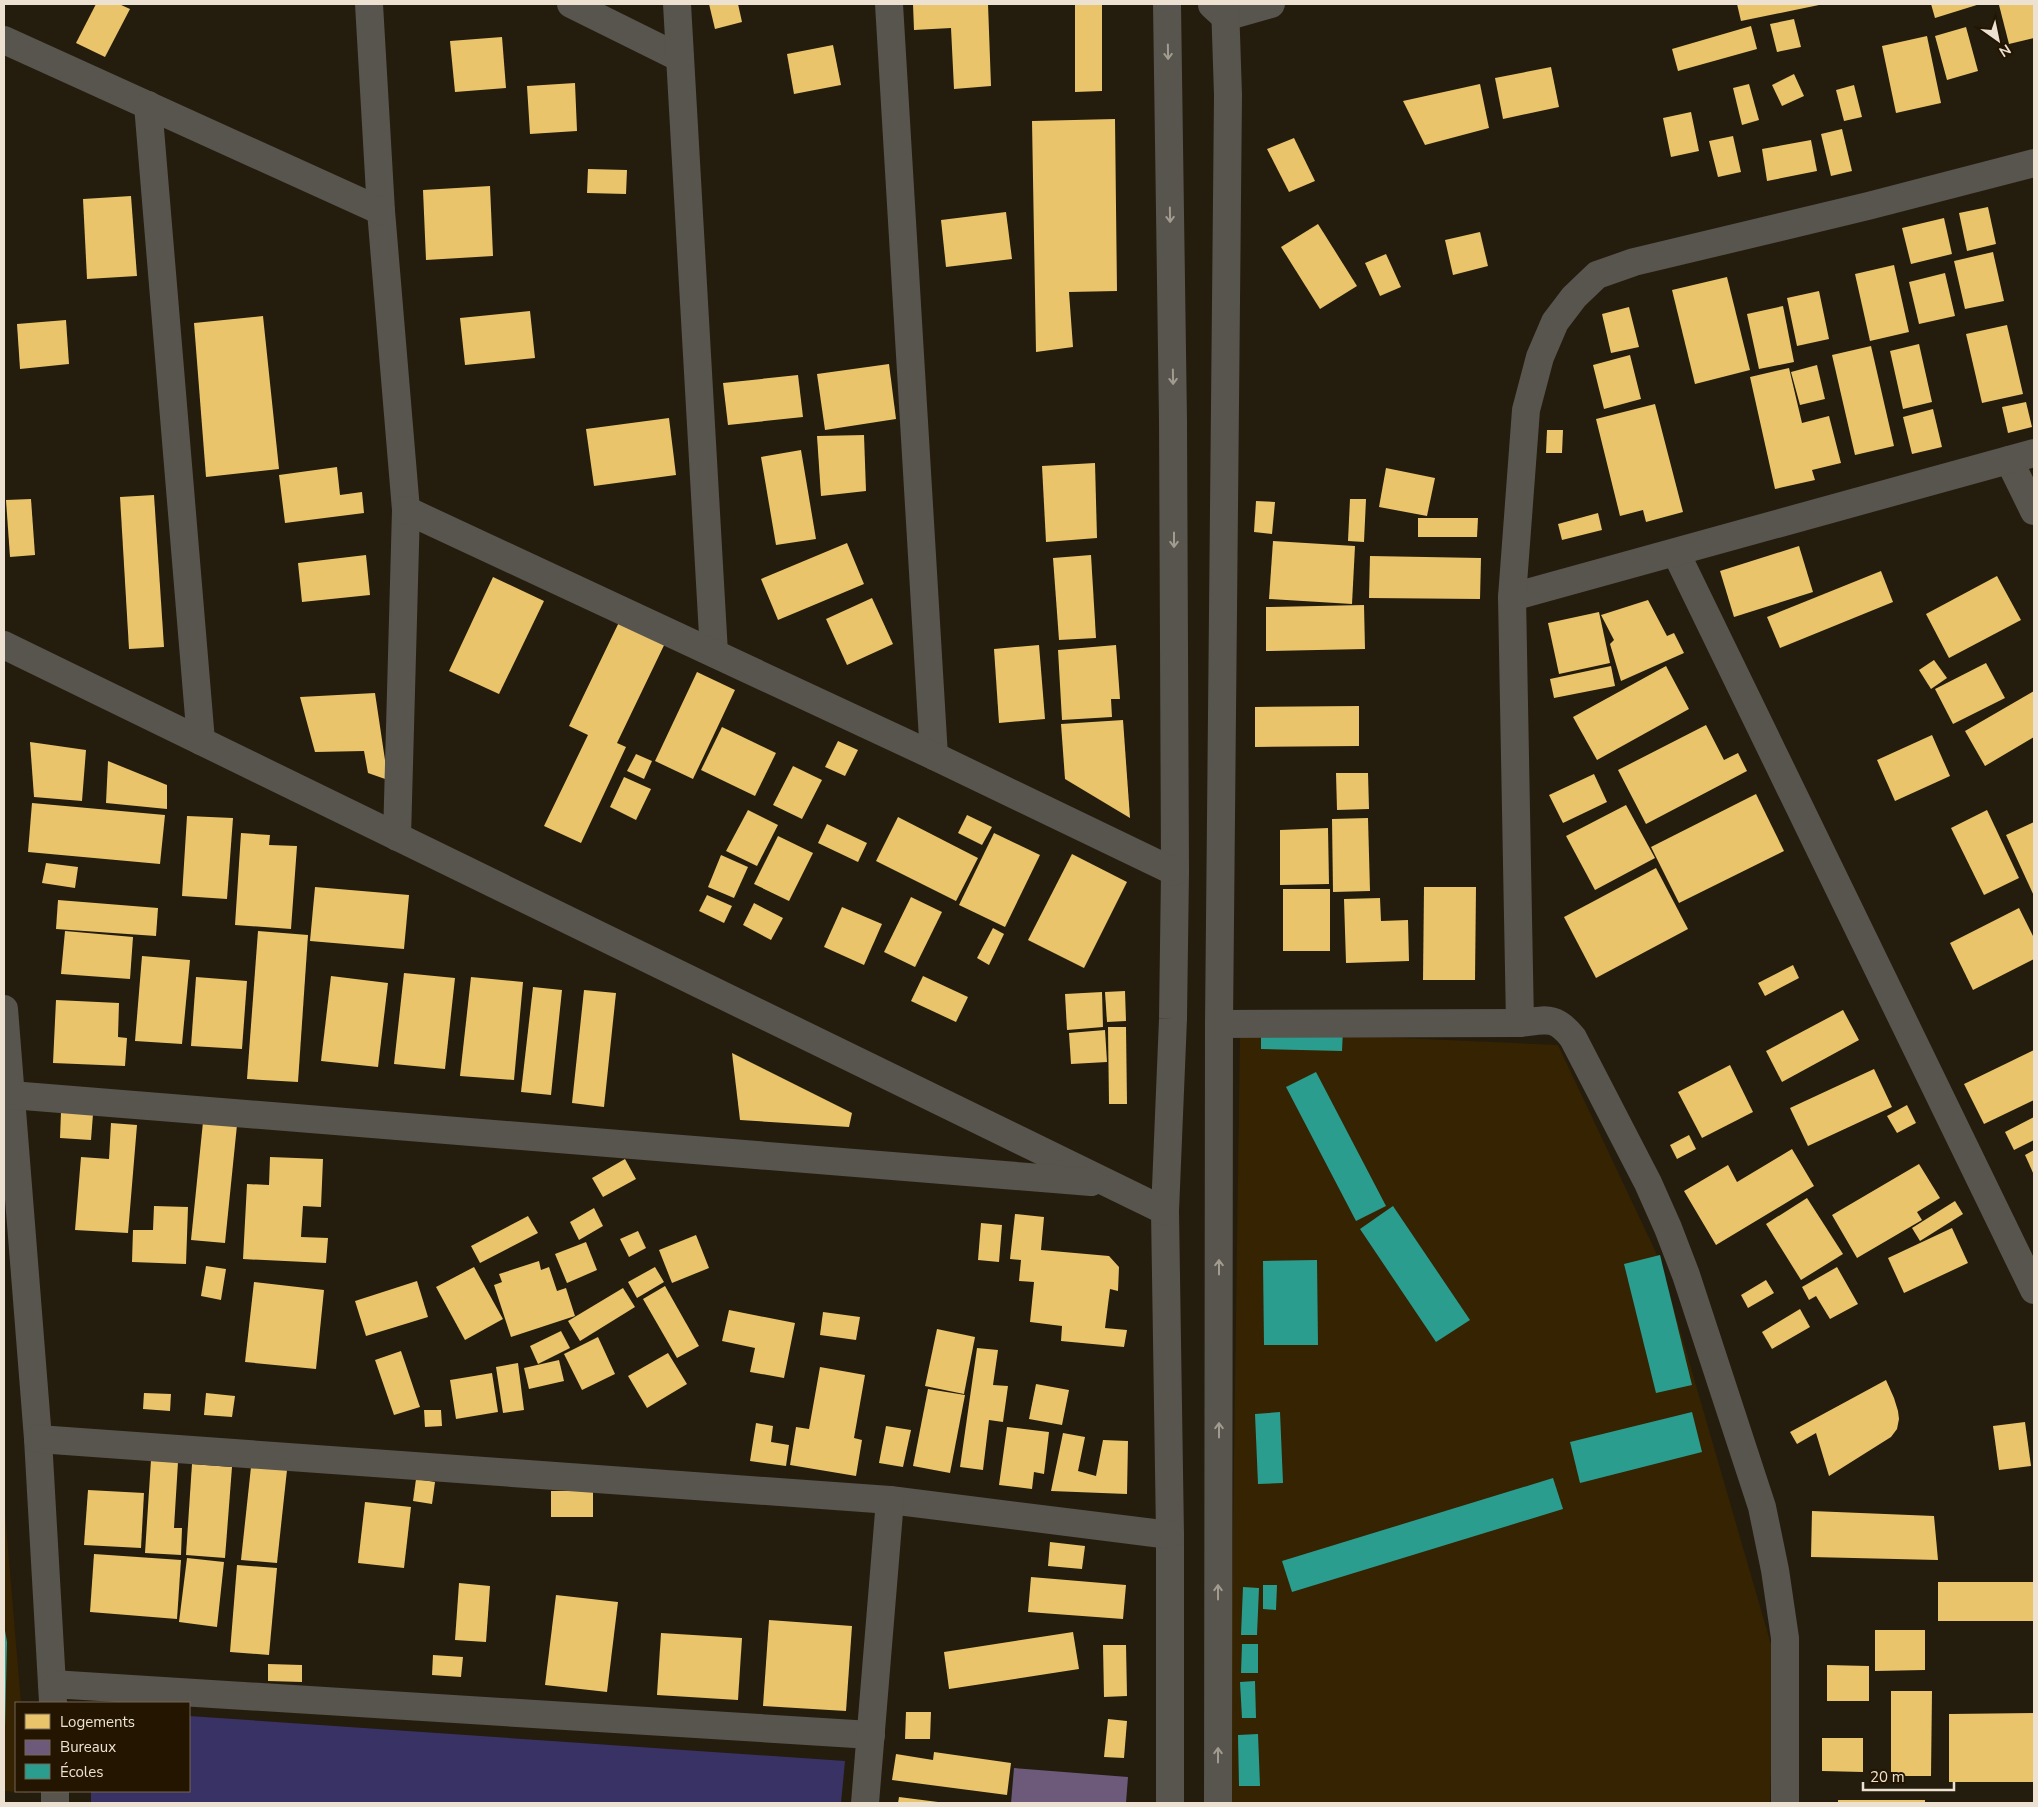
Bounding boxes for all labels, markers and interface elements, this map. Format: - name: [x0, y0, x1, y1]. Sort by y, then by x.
- north arrow: [1973, 15, 2023, 65]
- text: N: [1995, 40, 2014, 61]
- one-way arrow: [1163, 44, 1173, 60]
- one-way arrow: [1165, 206, 1175, 223]
- one-way arrow: [1168, 369, 1178, 385]
- one-way arrow: [1169, 532, 1179, 548]
- one-way arrow: [1214, 1259, 1224, 1276]
- one-way arrow: [1214, 1422, 1224, 1438]
- one-way arrow: [1213, 1584, 1223, 1600]
- legend: [15, 1702, 190, 1792]
- text: Logements: [60, 1712, 135, 1732]
- text: Bureaux: [60, 1737, 116, 1757]
- one-way arrow: [1213, 1747, 1223, 1763]
- scale bar: [1863, 1760, 1954, 1792]
- text: Écoles: [60, 1762, 103, 1782]
- text: 20 m: [1870, 1767, 1905, 1787]

